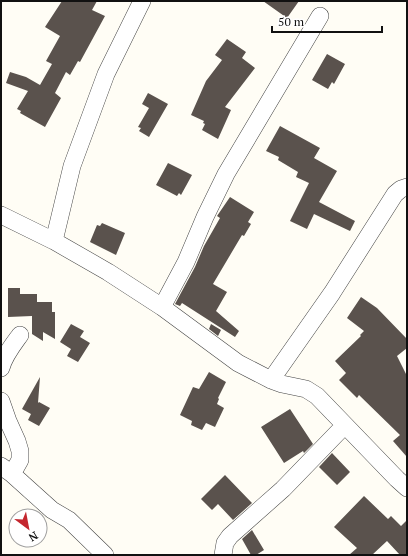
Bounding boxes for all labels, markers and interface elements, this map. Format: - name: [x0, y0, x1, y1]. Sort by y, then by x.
- scale bar: [272, 8, 382, 34]
- text: 50 m: [278, 14, 305, 29]
- north arrow: [8, 508, 48, 548]
- text: N: [25, 528, 41, 545]

